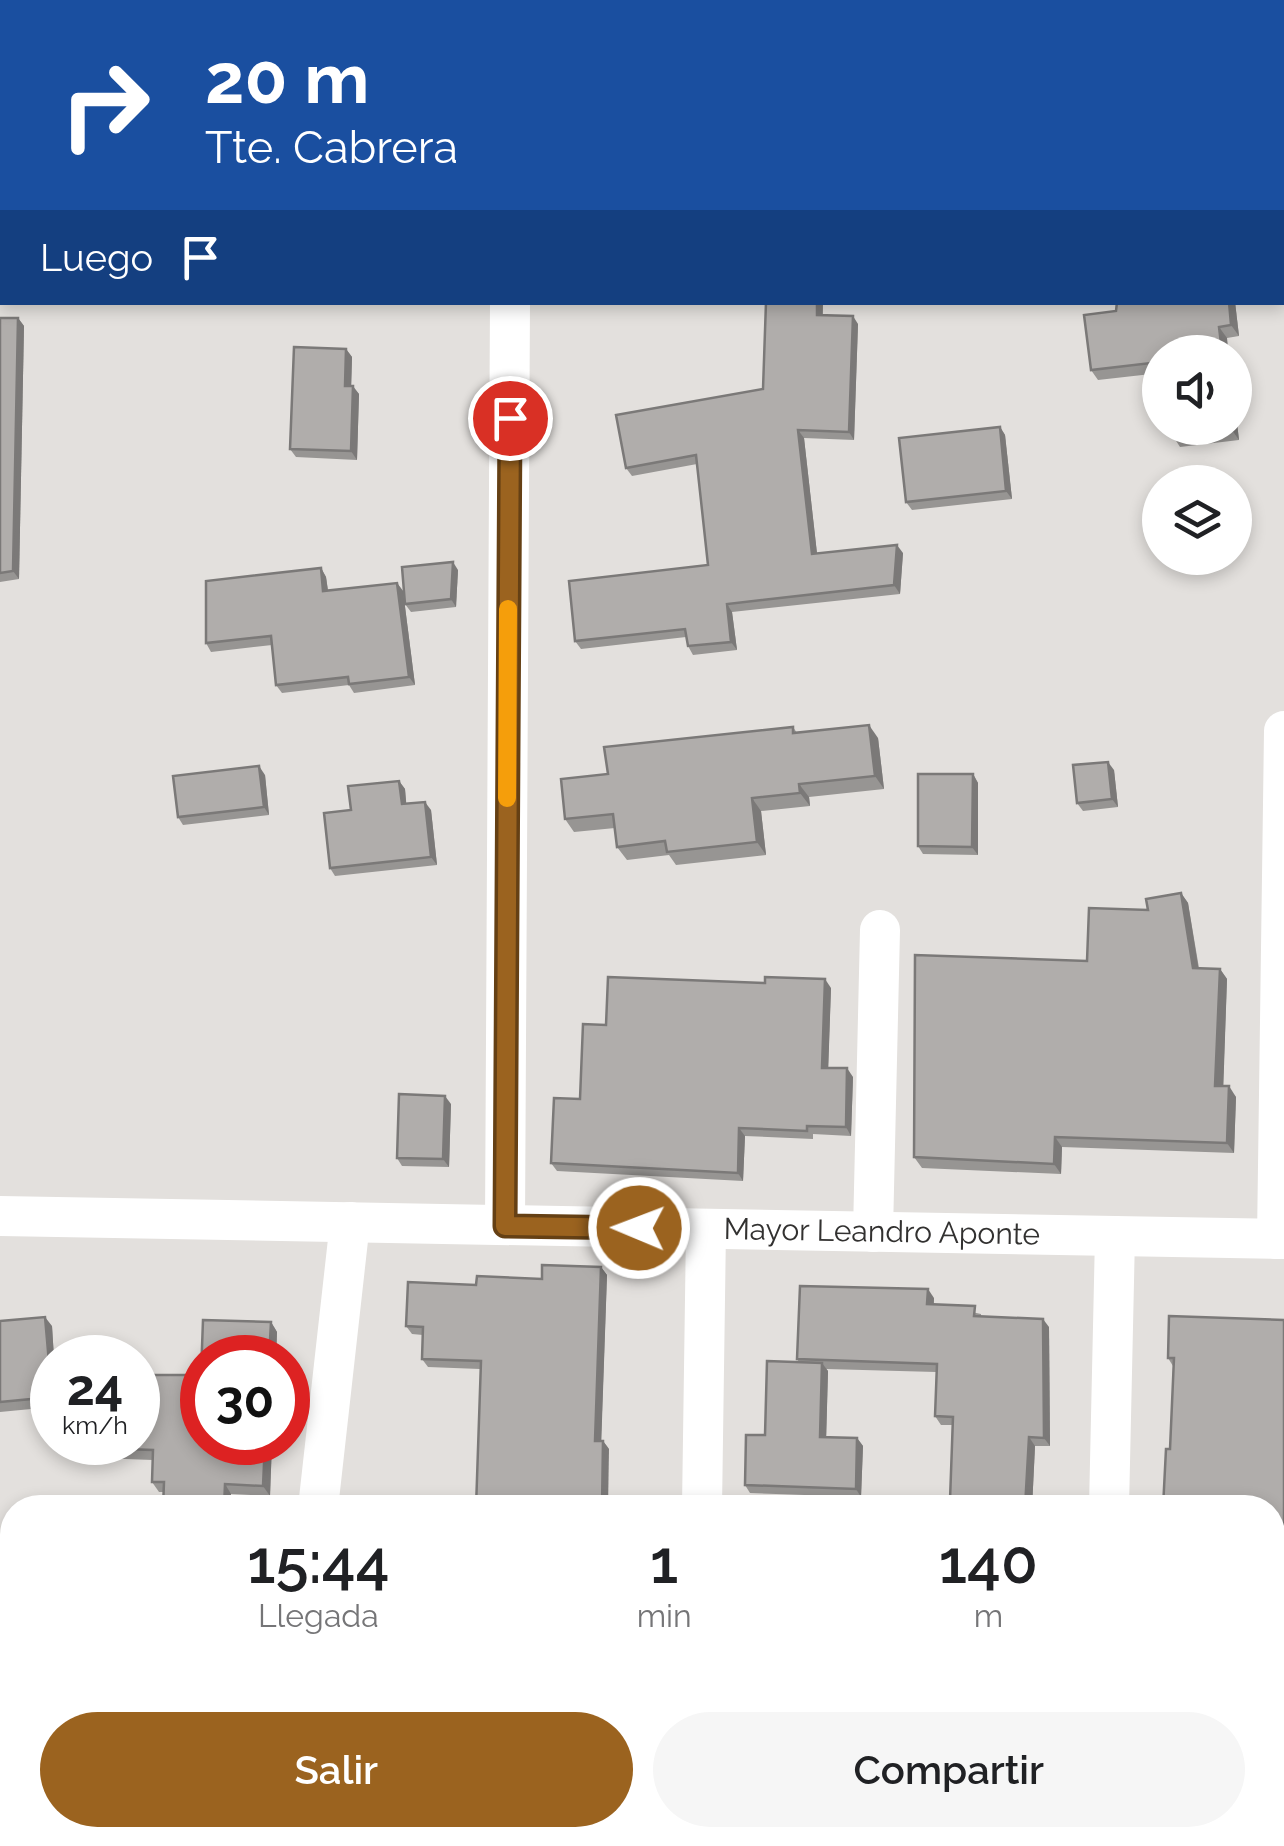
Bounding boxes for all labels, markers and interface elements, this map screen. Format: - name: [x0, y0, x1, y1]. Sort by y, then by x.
- text: 20 m: [205, 37, 369, 119]
- icon: right: [40, 40, 170, 170]
- text: Tte. Cabrera: [205, 121, 458, 174]
- icon: arrive: [173, 230, 228, 285]
- text: Luego: [40, 235, 153, 280]
- map controls: [1142, 335, 1252, 575]
- button: sound: [1142, 335, 1252, 445]
- pin: [468, 376, 553, 461]
- icon: arrive: [483, 391, 538, 446]
- button: layers: [1142, 465, 1252, 575]
- position arrow: [587, 1176, 691, 1280]
- street label: Mayor Leandro Aponte: [723, 1211, 1040, 1252]
- speed limit sign: 30: [180, 1335, 310, 1465]
- text: 24: [67, 1358, 123, 1417]
- text: km/h: [62, 1410, 128, 1440]
- text: 15:44: [247, 1527, 390, 1597]
- text: 1: [650, 1527, 678, 1597]
- text: 140: [939, 1527, 1038, 1597]
- text: Llegada: [258, 1597, 379, 1634]
- text: min: [637, 1597, 692, 1634]
- text: m: [974, 1597, 1003, 1634]
- button: Salir: [40, 1712, 633, 1827]
- button: Compartir: [653, 1712, 1245, 1827]

